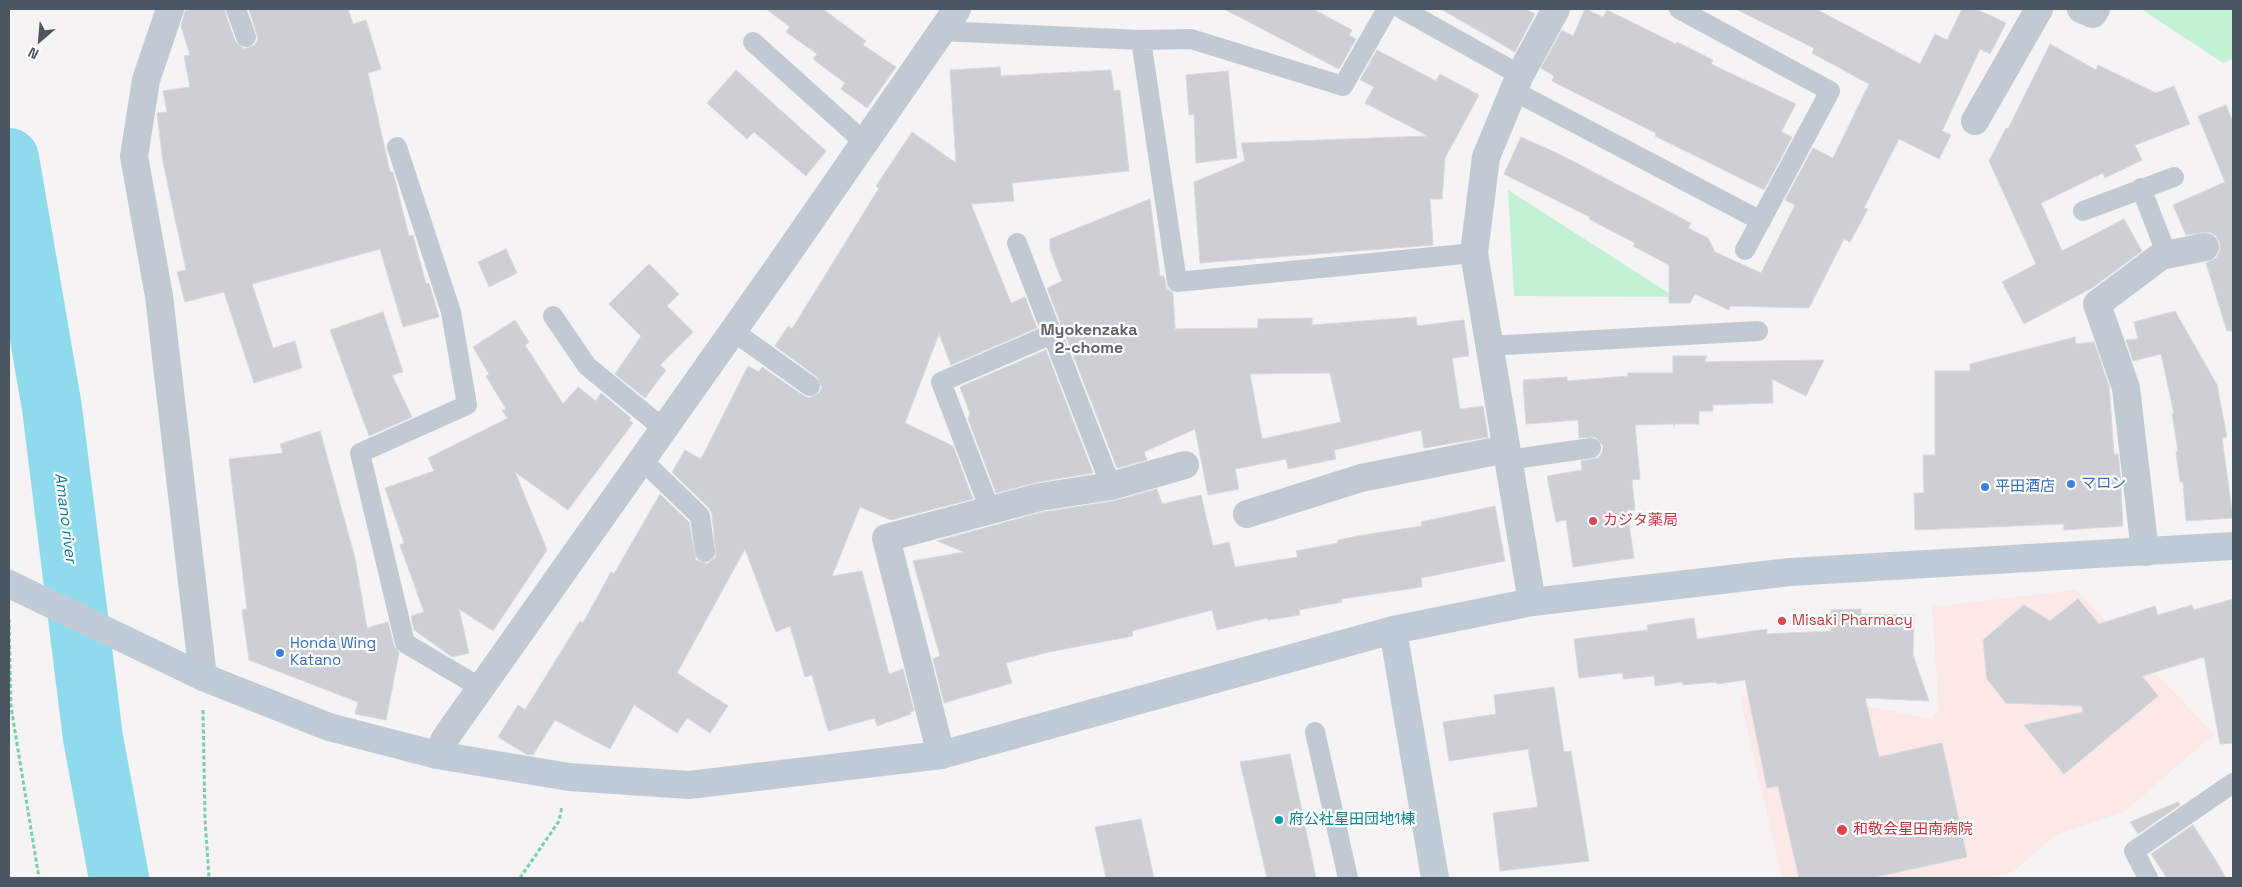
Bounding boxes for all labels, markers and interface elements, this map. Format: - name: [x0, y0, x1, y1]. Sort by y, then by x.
- north arrow: [15, 15, 65, 65]
- text: N: [25, 43, 41, 64]
- district label: Myokenzaka 2-chome: [1040, 321, 1138, 359]
- water label: Amano river: [50, 472, 80, 564]
- place label: マロン: [2081, 475, 2126, 493]
- place label: 平田酒店: [1995, 478, 2055, 496]
- marker: マロン: [2065, 478, 2077, 490]
- marker: 平田酒店: [1979, 481, 1991, 493]
- place label: カジタ薬局: [1603, 512, 1678, 530]
- marker: カジタ薬局: [1587, 515, 1599, 527]
- place label: Misaki Pharmacy: [1792, 612, 1913, 630]
- marker: Misaki Pharmacy: [1776, 615, 1788, 627]
- place label: Honda Wing Katano: [290, 635, 376, 670]
- marker: Honda Wing Katano: [274, 647, 286, 659]
- place label: 府公社星田団地1棟: [1289, 811, 1415, 829]
- marker: 府公社星田団地1棟: [1273, 814, 1285, 826]
- place label: 和敬会星田南病院: [1853, 821, 1973, 839]
- marker: 和敬会星田南病院: [1835, 823, 1849, 837]

